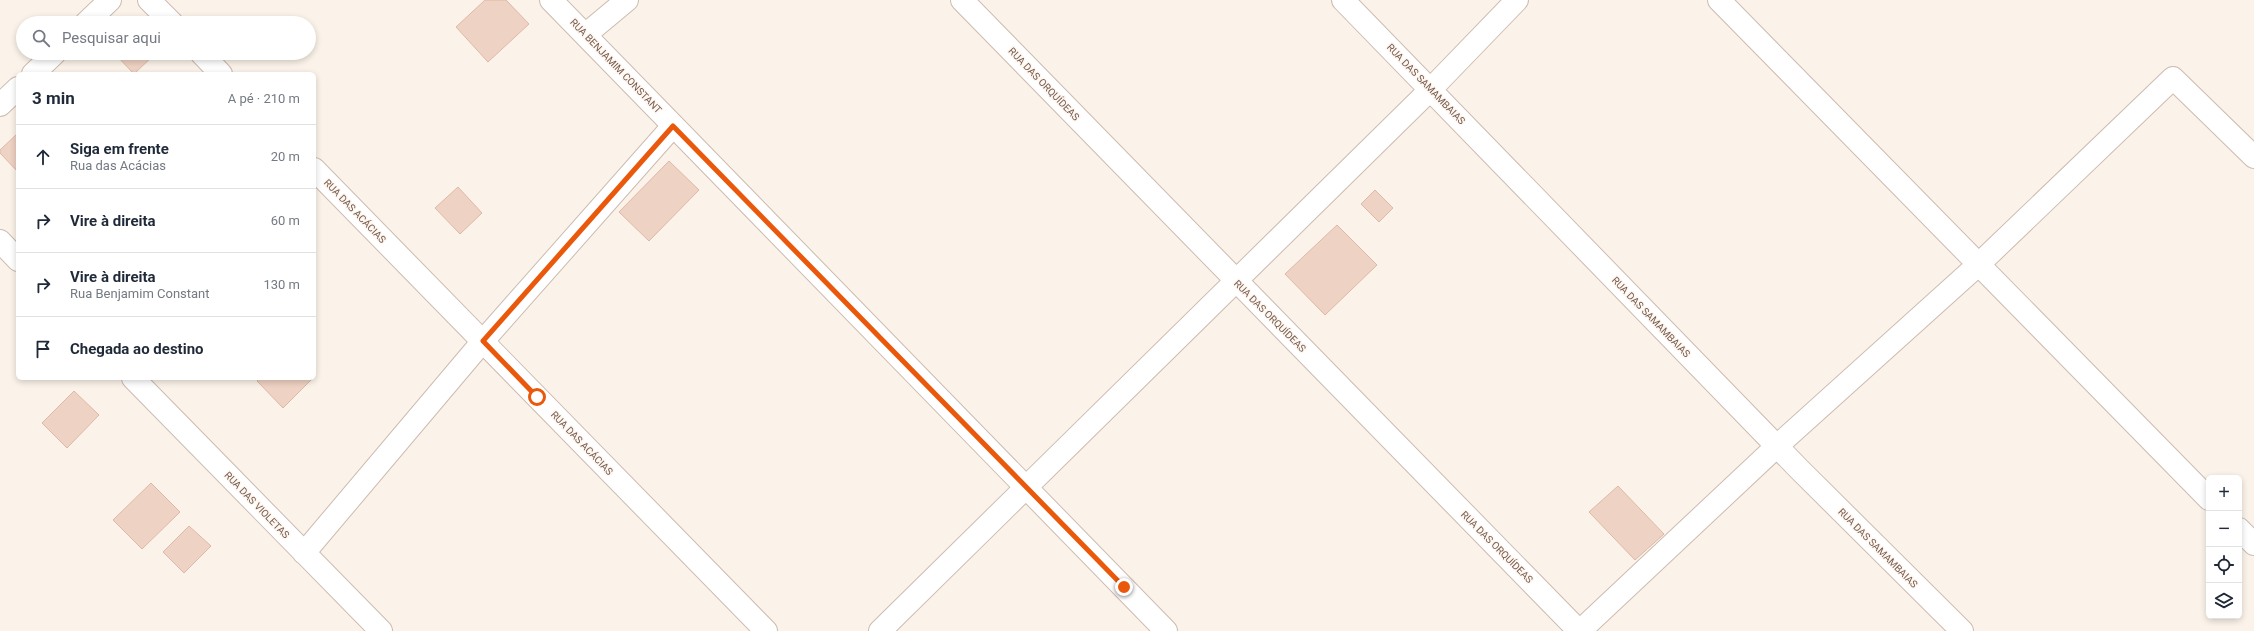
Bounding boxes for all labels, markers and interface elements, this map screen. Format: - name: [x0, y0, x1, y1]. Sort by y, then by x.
- search box: [16, 16, 316, 60]
- street label: RUA BENJAMIM CONSTANT: [568, 17, 664, 115]
- icon: search: [30, 27, 52, 49]
- text: Pesquisar aqui: [62, 29, 161, 47]
- street label: RUA DAS SAMAMBAIAS: [1385, 42, 1467, 127]
- street label: RUA DAS ORQUÍDEAS: [1006, 45, 1082, 123]
- text: 3 min: [32, 88, 75, 108]
- text: A pé · 210 m: [228, 91, 300, 106]
- text: Siga em frente: [70, 140, 169, 158]
- icon: ahead: [32, 146, 54, 168]
- text: 20 m: [271, 149, 300, 164]
- text: Rua das Acácias: [70, 158, 166, 173]
- street label: RUA DAS ACÁCIAS: [322, 176, 389, 245]
- icon: right: [32, 210, 54, 232]
- text: Vire à direita: [70, 212, 156, 230]
- text: 60 m: [271, 213, 300, 228]
- text: Vire à direita: [70, 268, 156, 286]
- icon: right: [32, 274, 54, 296]
- street label: RUA DAS SAMAMBAIAS: [1610, 275, 1692, 360]
- text: 130 m: [263, 277, 300, 292]
- street label: RUA DAS ORQUÍDEAS: [1232, 277, 1309, 354]
- text: Rua Benjamim Constant: [70, 286, 210, 301]
- icon: arrive: [32, 338, 54, 360]
- text: Chegada ao destino: [70, 340, 204, 358]
- route start: [528, 388, 546, 406]
- street label: RUA DAS ACÁCIAS: [549, 408, 616, 477]
- street label: RUA DAS VIOLETAS: [222, 469, 292, 541]
- map controls: [2206, 475, 2242, 619]
- button: +: [2206, 475, 2242, 511]
- street label: RUA DAS SAMAMBAIAS: [1836, 506, 1920, 590]
- street label: RUA DAS ORQUÍDEAS: [1459, 508, 1536, 585]
- button: −: [2206, 511, 2242, 547]
- button: locate: [2206, 547, 2242, 583]
- route end: [1115, 578, 1133, 596]
- button: layers: [2206, 583, 2242, 619]

